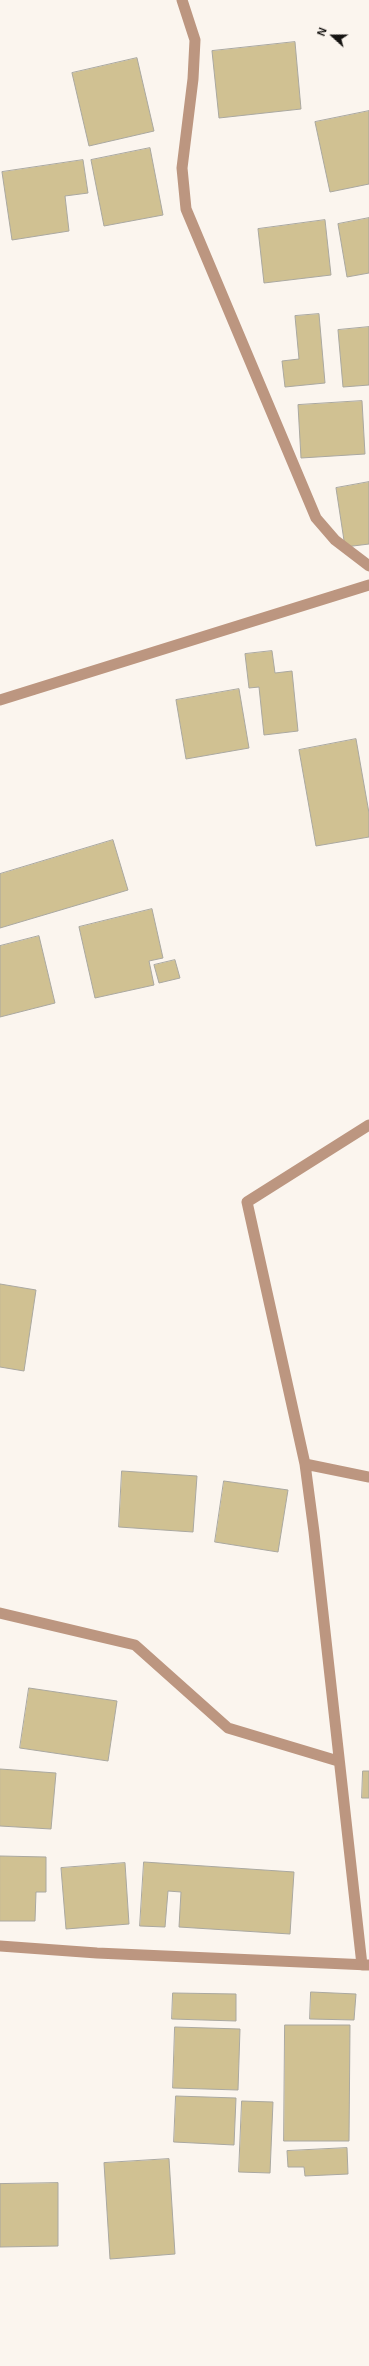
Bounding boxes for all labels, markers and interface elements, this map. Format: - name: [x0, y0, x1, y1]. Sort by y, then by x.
- north arrow: [313, 16, 353, 56]
- text: N: [315, 26, 329, 38]

